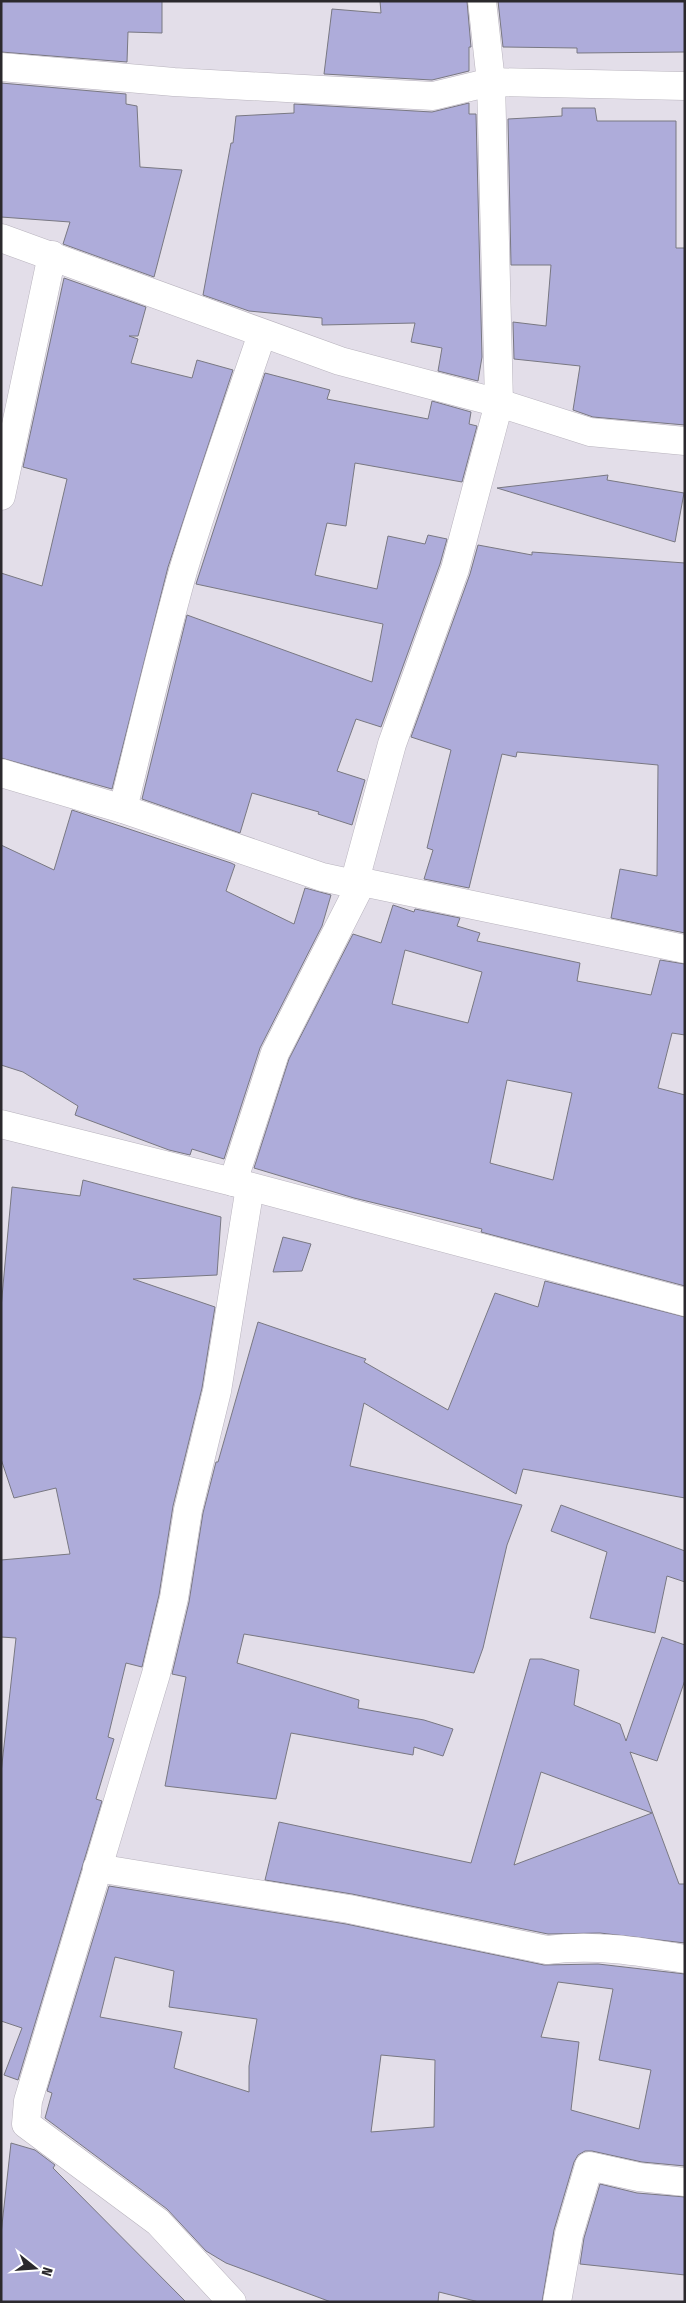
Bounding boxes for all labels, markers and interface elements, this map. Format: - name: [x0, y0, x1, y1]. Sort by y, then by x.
- north arrow: [10, 2243, 60, 2293]
- text: N: [38, 2265, 56, 2278]

